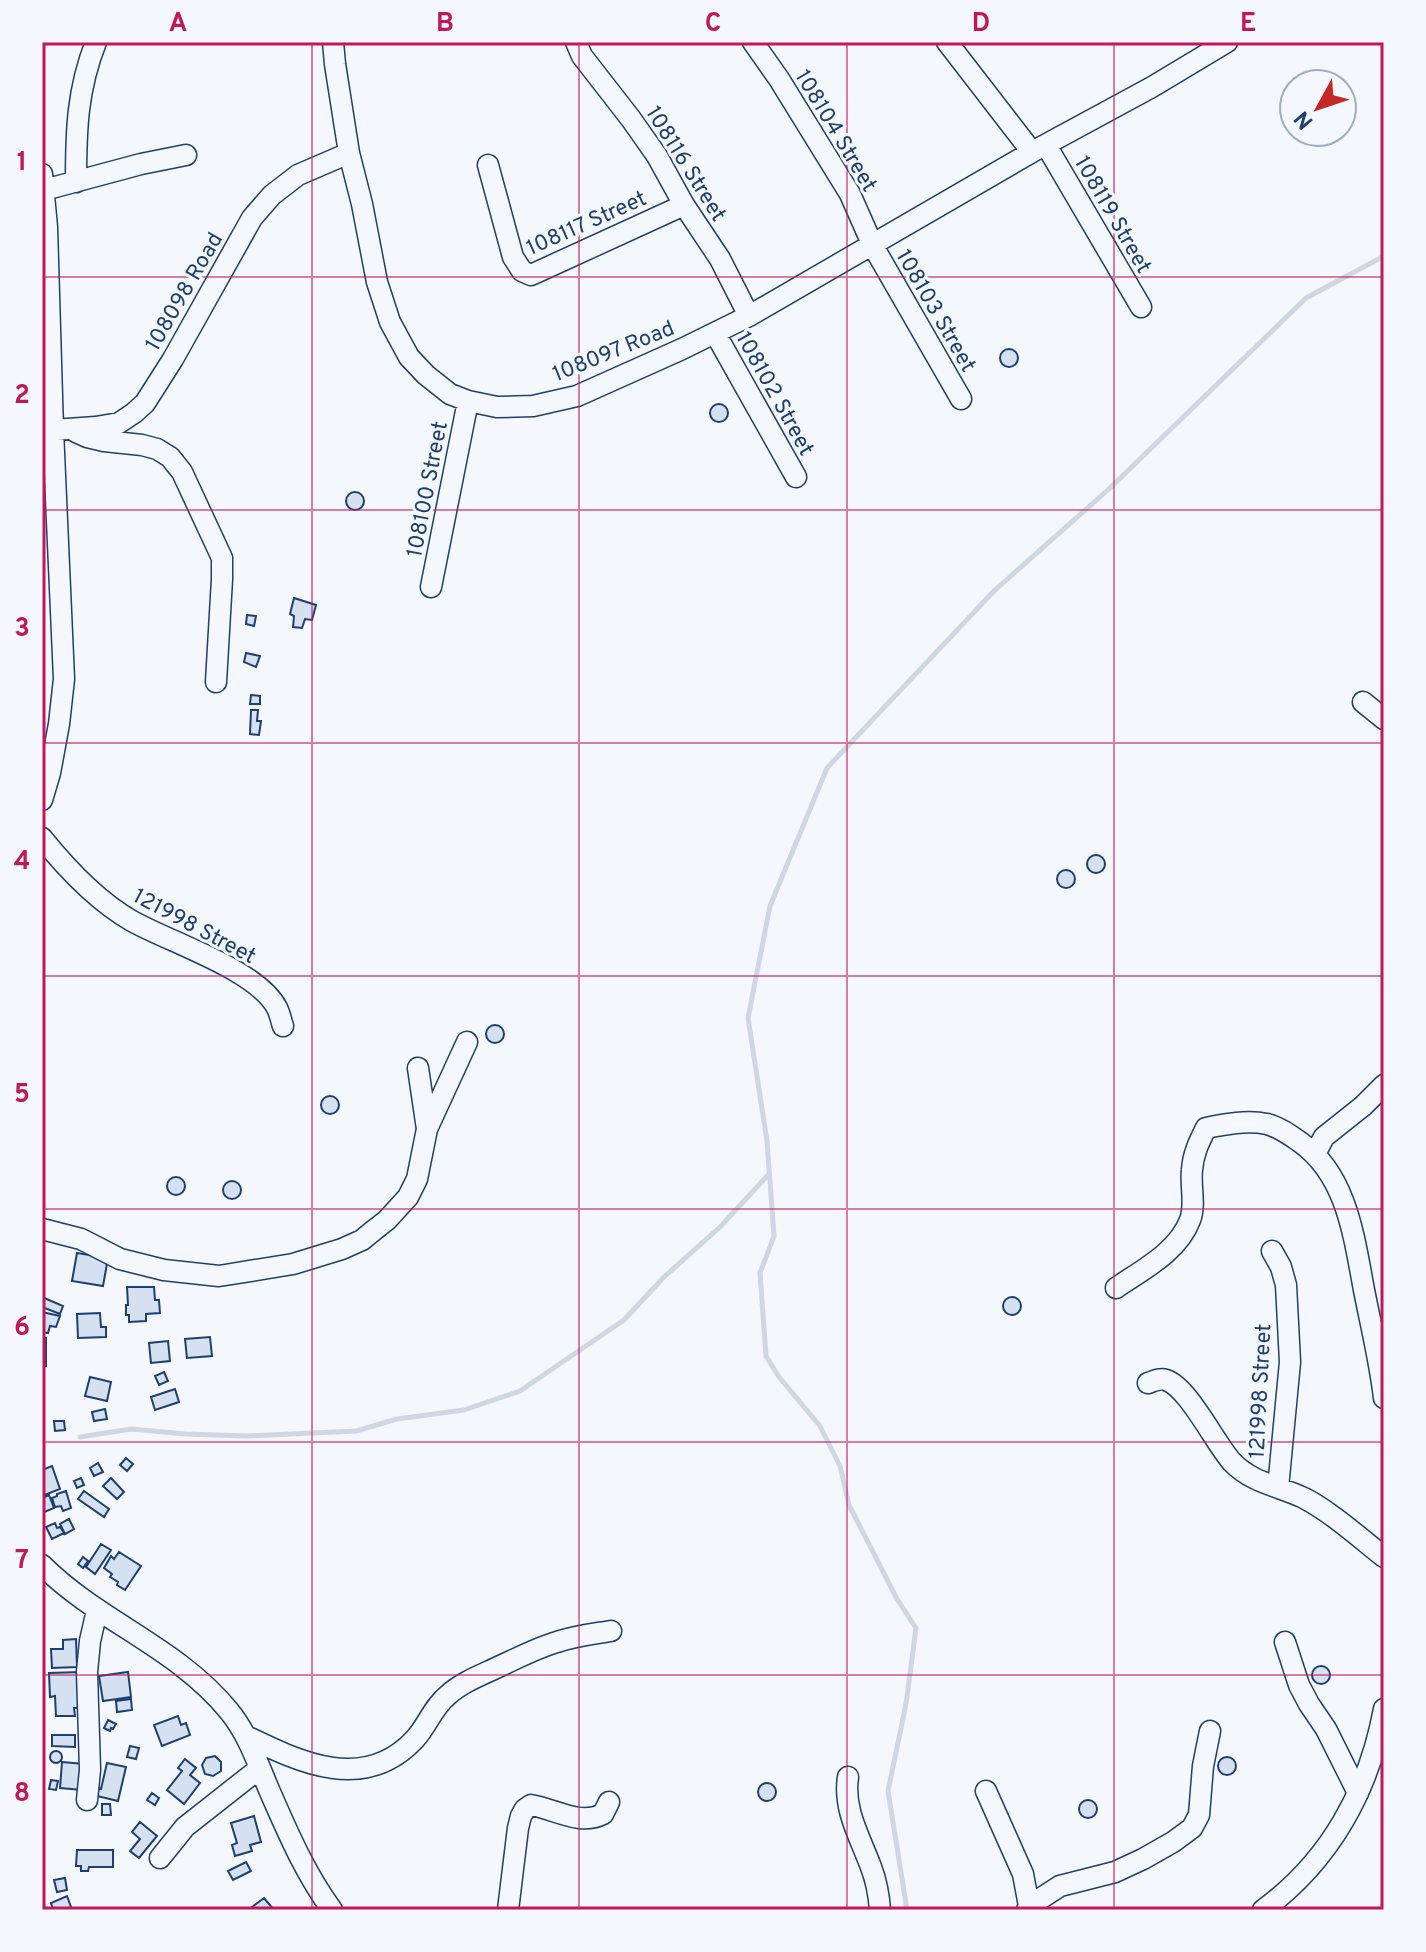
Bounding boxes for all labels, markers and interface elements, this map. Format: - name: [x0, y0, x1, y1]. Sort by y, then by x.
- text: A: [169, 8, 187, 41]
- text: B: [436, 8, 454, 41]
- text: C: [705, 8, 721, 41]
- text: D: [972, 8, 990, 41]
- text: E: [1240, 8, 1256, 41]
- street label: 108104 Street: [788, 65, 882, 197]
- north arrow: [1278, 68, 1358, 148]
- street label: 108116 Street: [639, 102, 731, 227]
- text: N: [1289, 105, 1320, 134]
- text: 1: [17, 147, 27, 180]
- street label: 108119 Street: [1067, 152, 1156, 279]
- street label: 108117 Street: [523, 186, 651, 263]
- street label: 108098 Road: [140, 228, 230, 356]
- street label: 108103 Street: [889, 245, 981, 377]
- street label: 108097 Road: [549, 316, 679, 389]
- street label: 108102 Street: [729, 328, 819, 461]
- text: 2: [14, 380, 30, 413]
- street label: 108100 Street: [402, 419, 455, 560]
- text: 3: [14, 613, 30, 646]
- text: 4: [14, 846, 30, 879]
- street label: 121998 Street: [128, 884, 260, 971]
- text: 5: [14, 1079, 30, 1112]
- text: 6: [14, 1312, 30, 1345]
- street label: 121998 Street: [1244, 1323, 1279, 1459]
- text: 7: [15, 1545, 29, 1578]
- text: 8: [14, 1778, 30, 1811]

